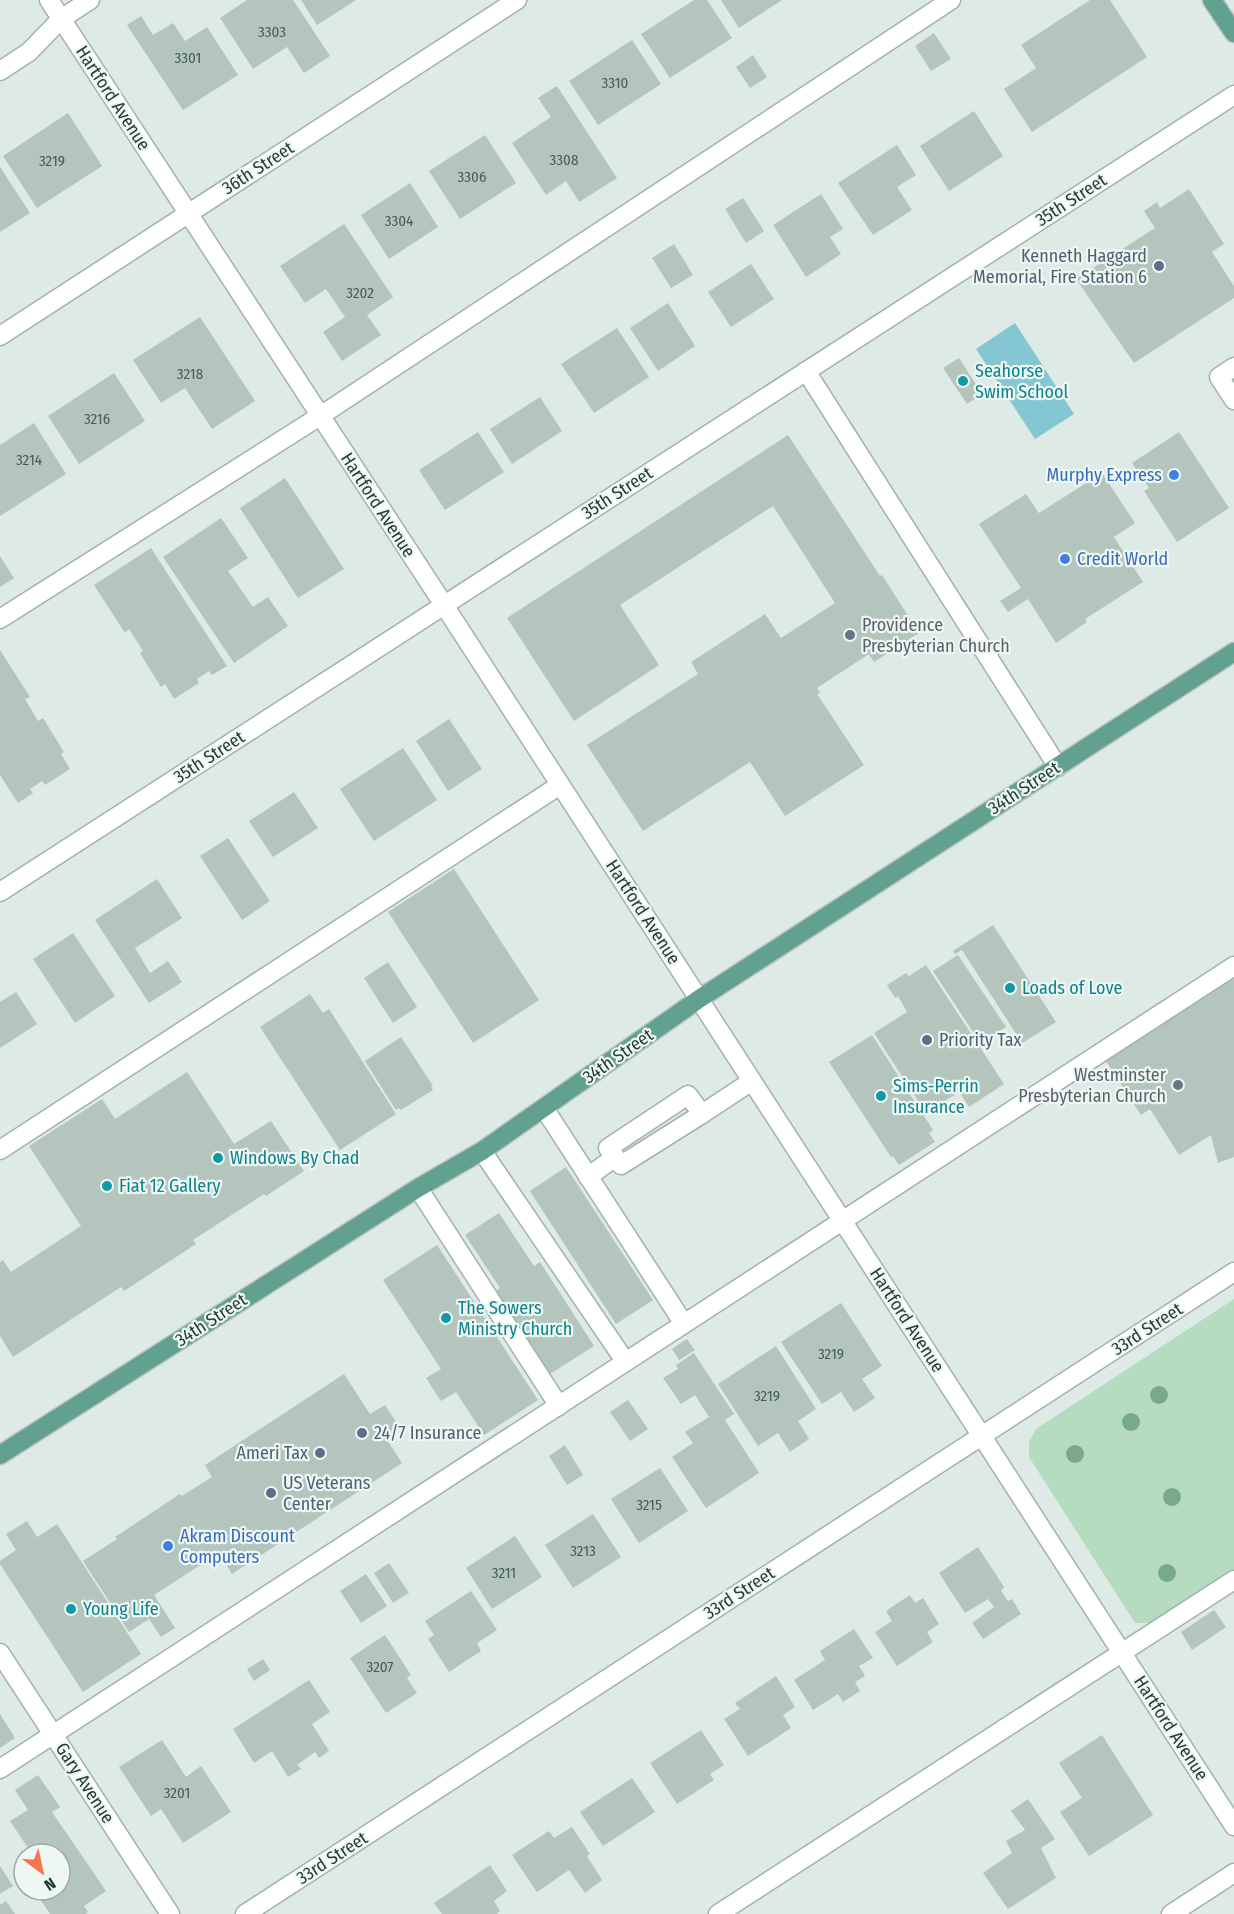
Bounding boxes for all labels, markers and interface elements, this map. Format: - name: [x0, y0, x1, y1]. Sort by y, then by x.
- house number: 3303: [258, 23, 286, 41]
- street label: Hartford Avenue: [71, 42, 155, 155]
- house number: 3301: [175, 49, 201, 67]
- house number: 3310: [602, 74, 628, 92]
- street label: 36th Street: [218, 137, 298, 199]
- house number: 3308: [550, 151, 578, 169]
- house number: 3219: [39, 152, 65, 170]
- house number: 3306: [458, 168, 486, 186]
- street label: 35th Street: [1031, 169, 1111, 231]
- house number: 3304: [385, 212, 413, 230]
- place label: Kenneth Haggard Memorial, Fire Station 6: [973, 245, 1147, 288]
- marker: Kenneth Haggard Memorial, Fire Station 6: [1152, 259, 1166, 273]
- house number: 3202: [346, 284, 374, 302]
- place label: Seahorse Swim School: [975, 360, 1068, 403]
- house number: 3218: [177, 365, 203, 383]
- marker: Seahorse Swim School: [956, 374, 970, 388]
- house number: 3216: [84, 410, 110, 428]
- street label: Hartford Avenue: [336, 449, 420, 562]
- house number: 3214: [16, 451, 42, 469]
- street label: 35th Street: [577, 462, 657, 524]
- place label: Murphy Express: [1047, 464, 1162, 486]
- marker: Murphy Express: [1167, 468, 1181, 482]
- place label: Credit World: [1077, 548, 1168, 570]
- marker: Credit World: [1058, 552, 1072, 566]
- place label: Providence Presbyterian Church: [862, 614, 1010, 657]
- marker: Providence Presbyterian Church: [843, 628, 857, 642]
- street label: 35th Street: [169, 726, 249, 788]
- street label: 34th Street: [984, 757, 1064, 819]
- street label: Hartford Avenue: [601, 856, 685, 969]
- place label: Loads of Love: [1022, 977, 1122, 999]
- marker: Loads of Love: [1003, 981, 1017, 995]
- street label: 34th Street: [579, 1024, 657, 1088]
- place label: Priority Tax: [939, 1029, 1022, 1051]
- marker: Priority Tax: [920, 1033, 934, 1047]
- place label: Westminster Presbyterian Church: [1018, 1064, 1167, 1107]
- place label: Sims-Perrin Insurance: [893, 1075, 979, 1118]
- marker: Westminster Presbyterian Church: [1171, 1078, 1185, 1092]
- marker: Sims-Perrin Insurance: [874, 1089, 888, 1103]
- place label: Windows By Chad: [230, 1147, 359, 1169]
- marker: Windows By Chad: [211, 1151, 225, 1165]
- place label: Fiat 12 Gallery: [119, 1175, 221, 1197]
- marker: Fiat 12 Gallery: [100, 1179, 114, 1193]
- street label: Hartford Avenue: [865, 1264, 949, 1377]
- street label: 34th Street: [171, 1289, 251, 1351]
- place label: The Sowers Ministry Church: [458, 1297, 572, 1340]
- street label: 33rd Street: [1107, 1298, 1187, 1360]
- marker: The Sowers Ministry Church: [439, 1311, 453, 1325]
- house number: 3219: [818, 1345, 844, 1363]
- house number: 3219: [754, 1387, 780, 1405]
- place label: 24/7 Insurance: [374, 1422, 482, 1444]
- marker: 24/7 Insurance: [355, 1426, 369, 1440]
- place label: Ameri Tax: [237, 1442, 308, 1464]
- marker: Ameri Tax: [313, 1446, 327, 1460]
- place label: US Veterans Center: [283, 1472, 371, 1515]
- marker: US Veterans Center: [264, 1486, 278, 1500]
- house number: 3215: [636, 1496, 662, 1514]
- place label: Akram Discount Computers: [180, 1525, 295, 1568]
- marker: Akram Discount Computers: [161, 1539, 175, 1553]
- house number: 3213: [570, 1542, 596, 1560]
- street label: 33rd Street: [699, 1562, 779, 1624]
- house number: 3211: [492, 1564, 516, 1582]
- place label: Young Life: [83, 1598, 159, 1620]
- marker: Young Life: [64, 1602, 78, 1616]
- house number: 3207: [367, 1658, 393, 1676]
- street label: Hartford Avenue: [1129, 1672, 1213, 1785]
- street label: Gary Avenue: [51, 1739, 119, 1828]
- house number: 3201: [164, 1784, 190, 1802]
- street label: 33rd Street: [292, 1827, 372, 1889]
- north arrow: [12, 1842, 72, 1902]
- text: N: [41, 1874, 59, 1895]

